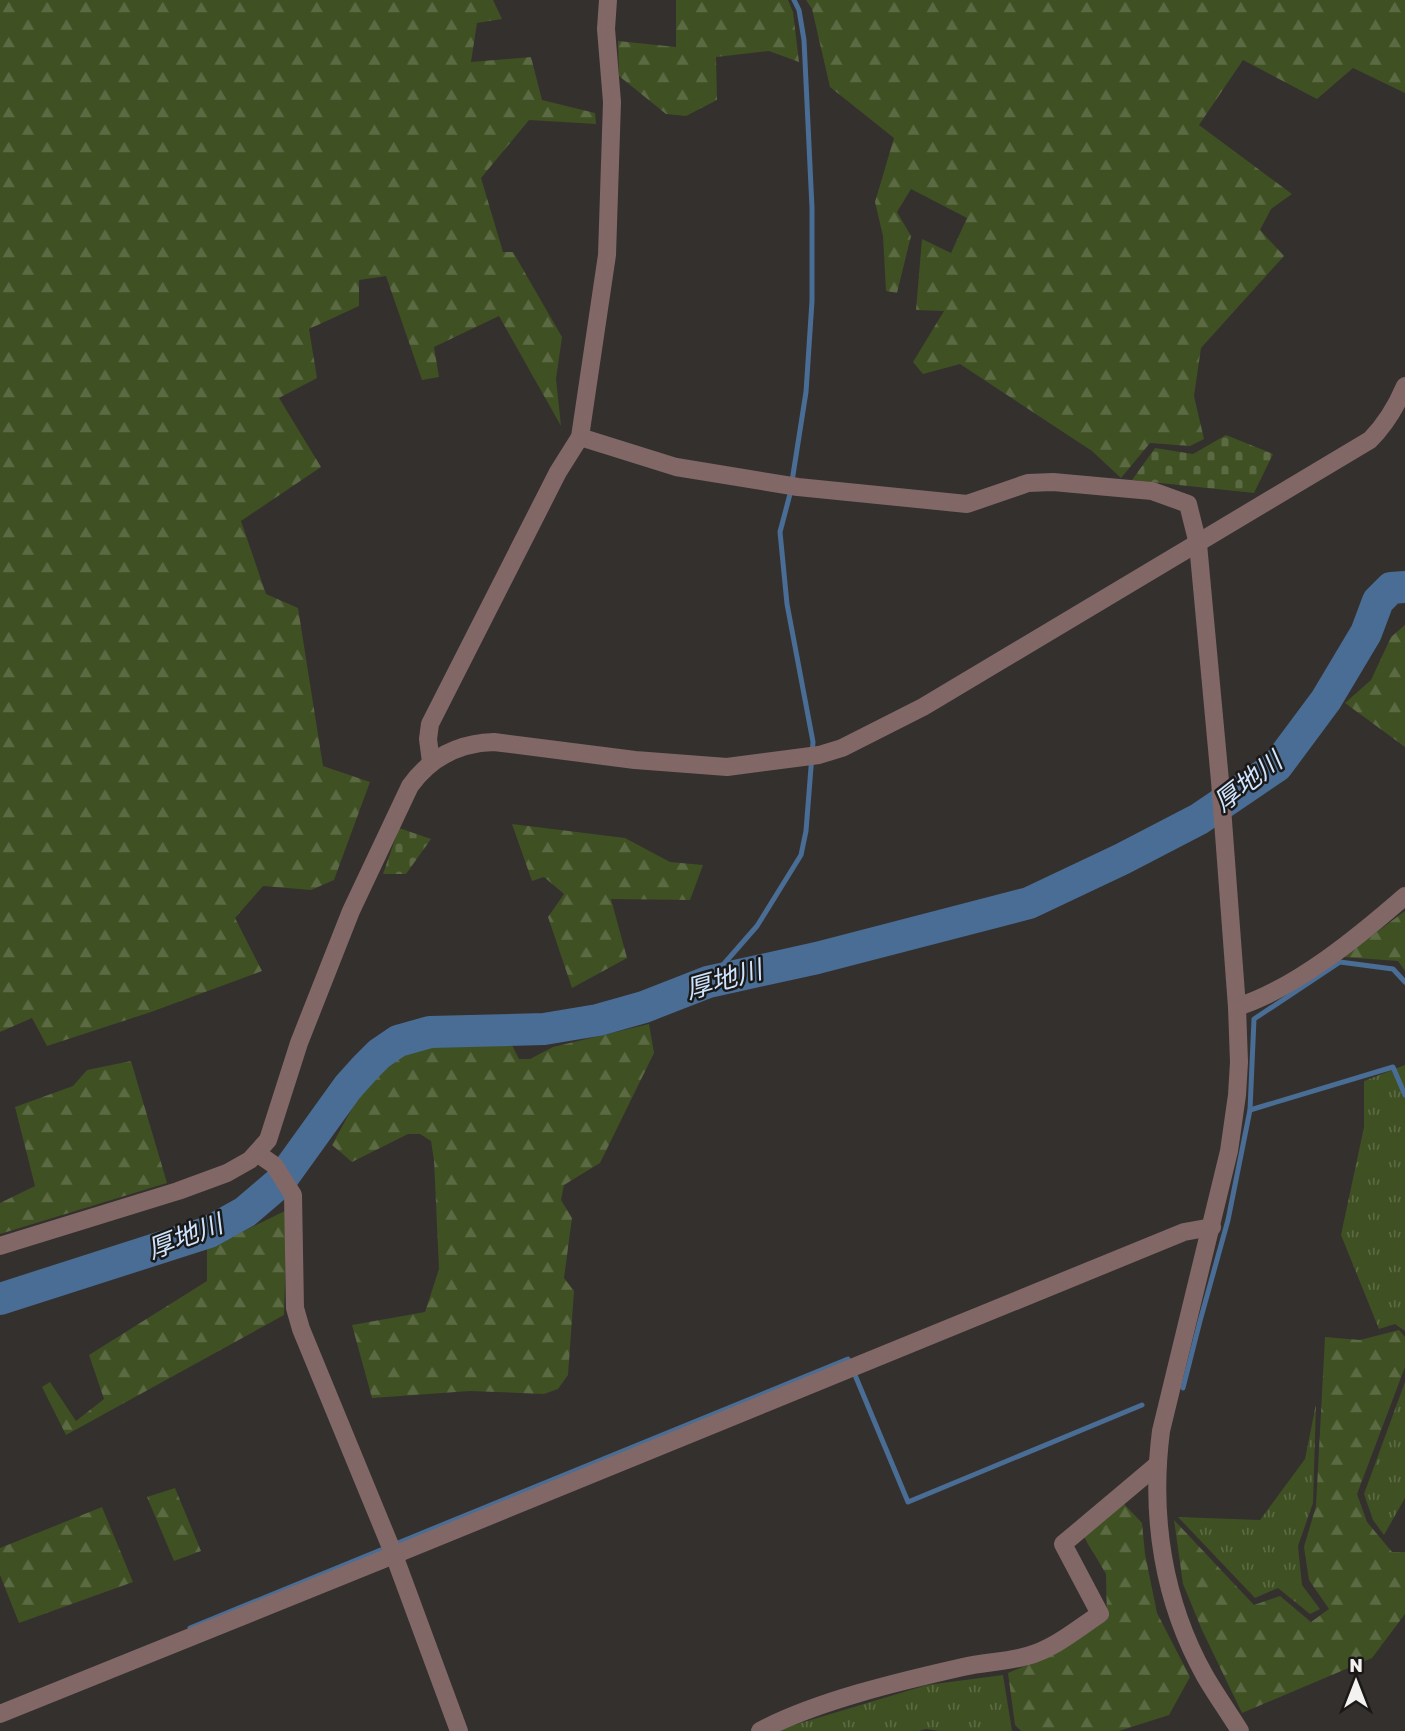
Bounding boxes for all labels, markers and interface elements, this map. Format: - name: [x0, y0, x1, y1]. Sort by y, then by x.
- water label: 厚地川: [1208, 744, 1291, 818]
- water label: 厚地川: [682, 954, 769, 1006]
- water label: 厚地川: [143, 1207, 230, 1265]
- north arrow: [1321, 1647, 1391, 1717]
- text: N: [1349, 1654, 1363, 1677]

